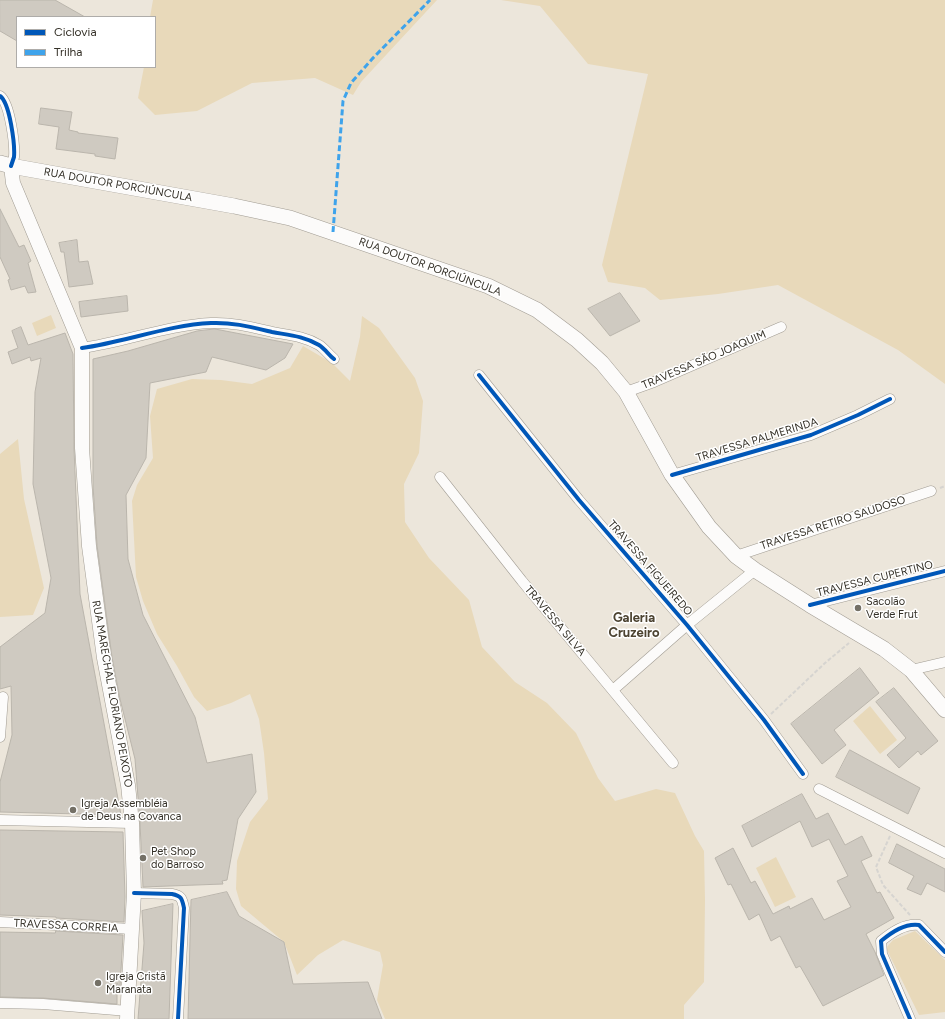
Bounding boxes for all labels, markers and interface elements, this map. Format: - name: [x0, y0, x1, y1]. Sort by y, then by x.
- legend: [16, 16, 156, 68]
- text: Ciclovia: [54, 25, 97, 39]
- text: Trilha: [54, 45, 82, 59]
- street label: RUA DOUTOR PORCIÚNCULA: [43, 165, 193, 205]
- street label: RUA DOUTOR PORCIÚNCULA: [357, 235, 503, 299]
- street label: TRAVESSA SÃO JOAQUIM: [640, 328, 768, 392]
- street label: TRAVESSA PALMERINDA: [695, 415, 819, 465]
- street label: TRAVESSA RETIRO SAUDOSO: [759, 493, 907, 553]
- street label: TRAVESSA FIGUEIREDO: [605, 518, 695, 618]
- street label: TRAVESSA CUPERTINO: [816, 558, 934, 600]
- street label: TRAVESSA SILVA: [522, 583, 588, 659]
- place label: Sacolão Verde Frut: [866, 595, 918, 621]
- street label: RUA MARECHAL FLORIANO PEIXOTO: [89, 599, 135, 789]
- marker: Sacolão Verde Frut: [853, 603, 863, 613]
- district label: Galeria Cruzeiro: [608, 610, 660, 641]
- place label: Igreja Assembléia de Deus na Covanca: [81, 797, 181, 823]
- marker: Igreja Assembléia de Deus na Covanca: [68, 805, 78, 815]
- place label: Pet Shop do Barroso: [151, 845, 204, 871]
- marker: Pet Shop do Barroso: [138, 853, 148, 863]
- street label: TRAVESSA CORREIA: [13, 917, 119, 935]
- place label: Igreja Cristã Maranata: [106, 970, 166, 996]
- marker: Igreja Cristã Maranata: [93, 978, 103, 988]

